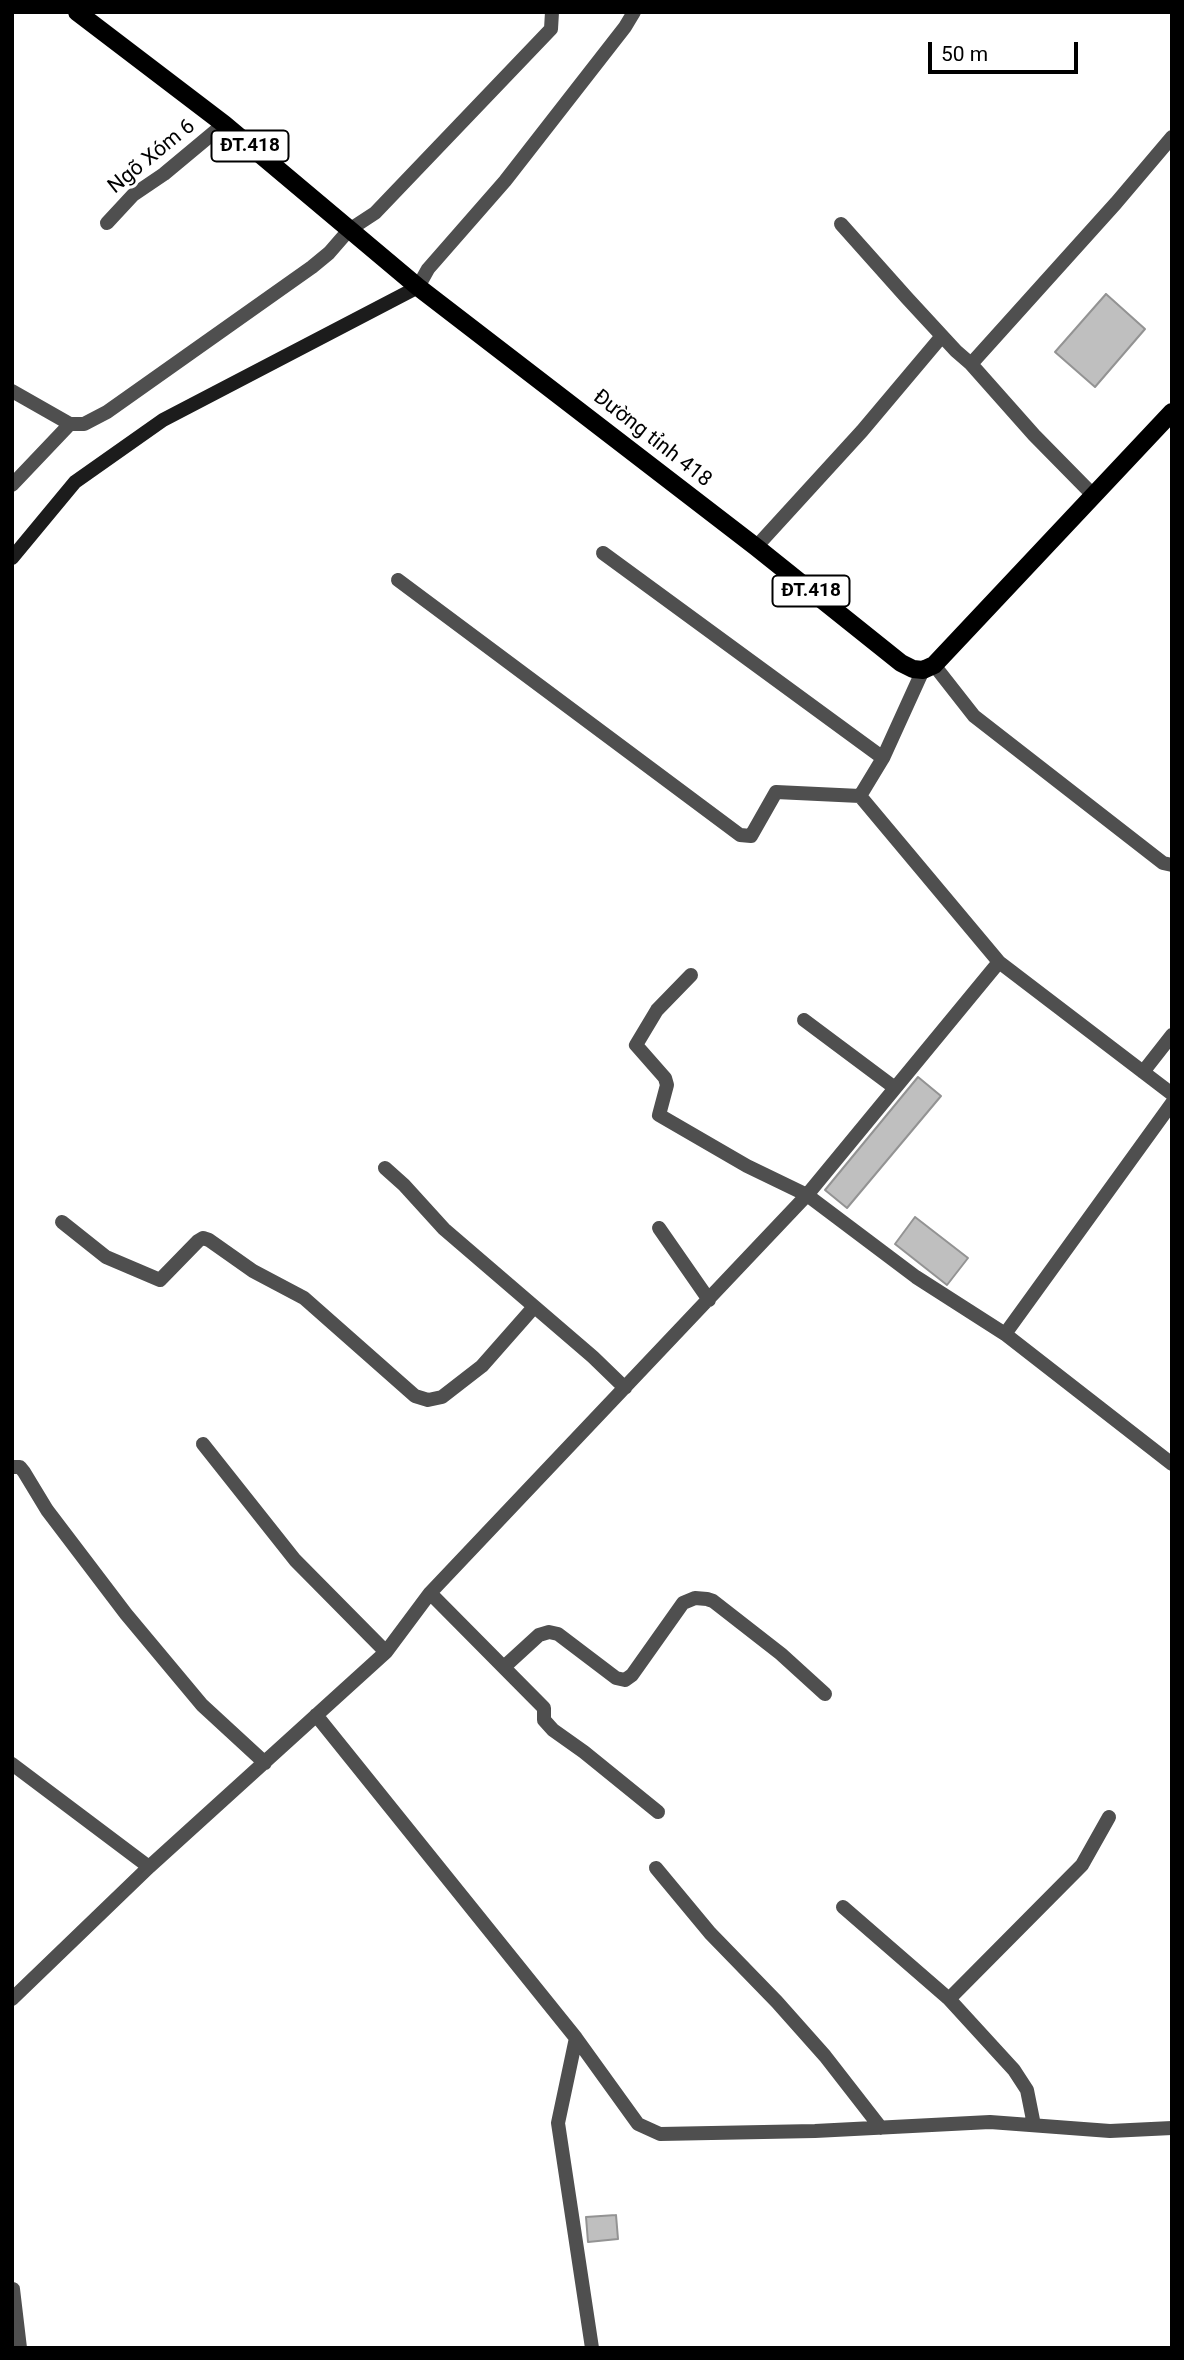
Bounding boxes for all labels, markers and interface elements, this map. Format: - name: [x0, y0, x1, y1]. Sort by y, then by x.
- scale bar: [932, 28, 1082, 72]
- text: 50 m: [941, 42, 988, 66]
- street label: Ngõ Xóm 6: [104, 114, 200, 200]
- road number: ĐT.418: [212, 130, 288, 162]
- street label: Đường tỉnh 418: [588, 385, 716, 493]
- road number: ĐT.418: [772, 576, 850, 606]

